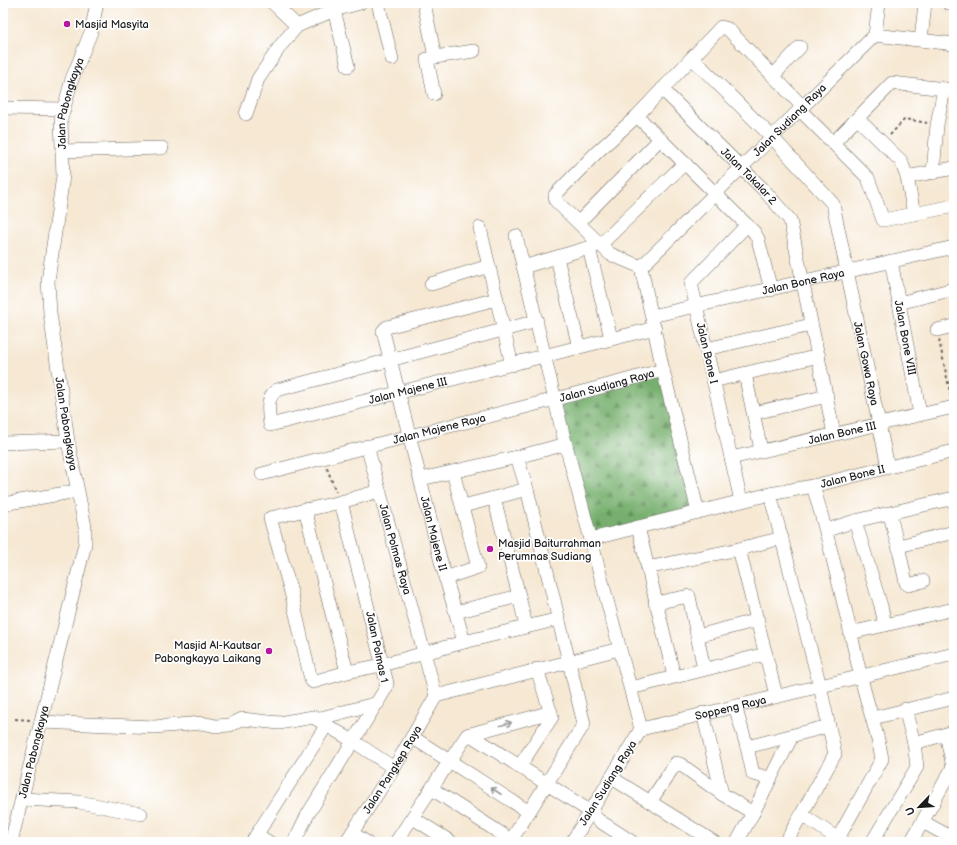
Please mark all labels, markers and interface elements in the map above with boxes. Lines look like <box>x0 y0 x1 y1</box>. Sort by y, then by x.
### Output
place label: Masjid Masyita <box>75 18 149 31</box>
marker: Masjid Masyita <box>62 19 72 29</box>
street label: Jalan Pabongkayya <box>54 55 87 150</box>
street label: Jalan Sudiang Raya <box>750 81 829 159</box>
street label: Jalan Takalar 2 <box>718 145 780 207</box>
street label: Jalan Bone Raya <box>761 266 846 297</box>
street label: Jalan Bone VIII <box>892 299 919 377</box>
street label: Jalan Gowa Raya <box>851 320 881 407</box>
street label: Jalan Bone I <box>694 321 720 385</box>
street label: Jalan Sudiang Raya <box>558 366 656 404</box>
street label: Jalan Majene III <box>367 374 449 406</box>
street label: Jalan Pabongkayya <box>52 376 80 472</box>
street label: Jalan Majene Raya <box>391 411 487 446</box>
street label: Jalan Bone III <box>807 418 878 447</box>
street label: Jalan Bone II <box>819 462 887 490</box>
street label: Jalan Majene II <box>418 495 450 573</box>
street label: Jalan Polmas Raya <box>377 502 414 596</box>
place label: Masjid Baiturrahman Perumnas Sudiang <box>498 537 601 563</box>
marker: Masjid Baiturrahman Perumnas Sudiang <box>485 544 495 554</box>
street label: Jalan Polmas 1 <box>363 610 391 684</box>
place label: Masjid Al-Kautsar Pabongkayya Laikang <box>154 639 262 665</box>
marker: Masjid Al-Kautsar Pabongkayya Laikang <box>264 646 274 656</box>
street label: Soppeng Raya <box>694 693 767 722</box>
street label: Jalan Pabongkayya <box>16 704 51 799</box>
one-way arrow <box>500 719 513 727</box>
street label: Jalan Pangkep Raya <box>360 723 424 816</box>
street label: Jalan Sudiang Raya <box>577 738 639 828</box>
one-way arrow <box>490 787 502 795</box>
north arrow <box>899 787 939 827</box>
text: U <box>903 805 918 817</box>

